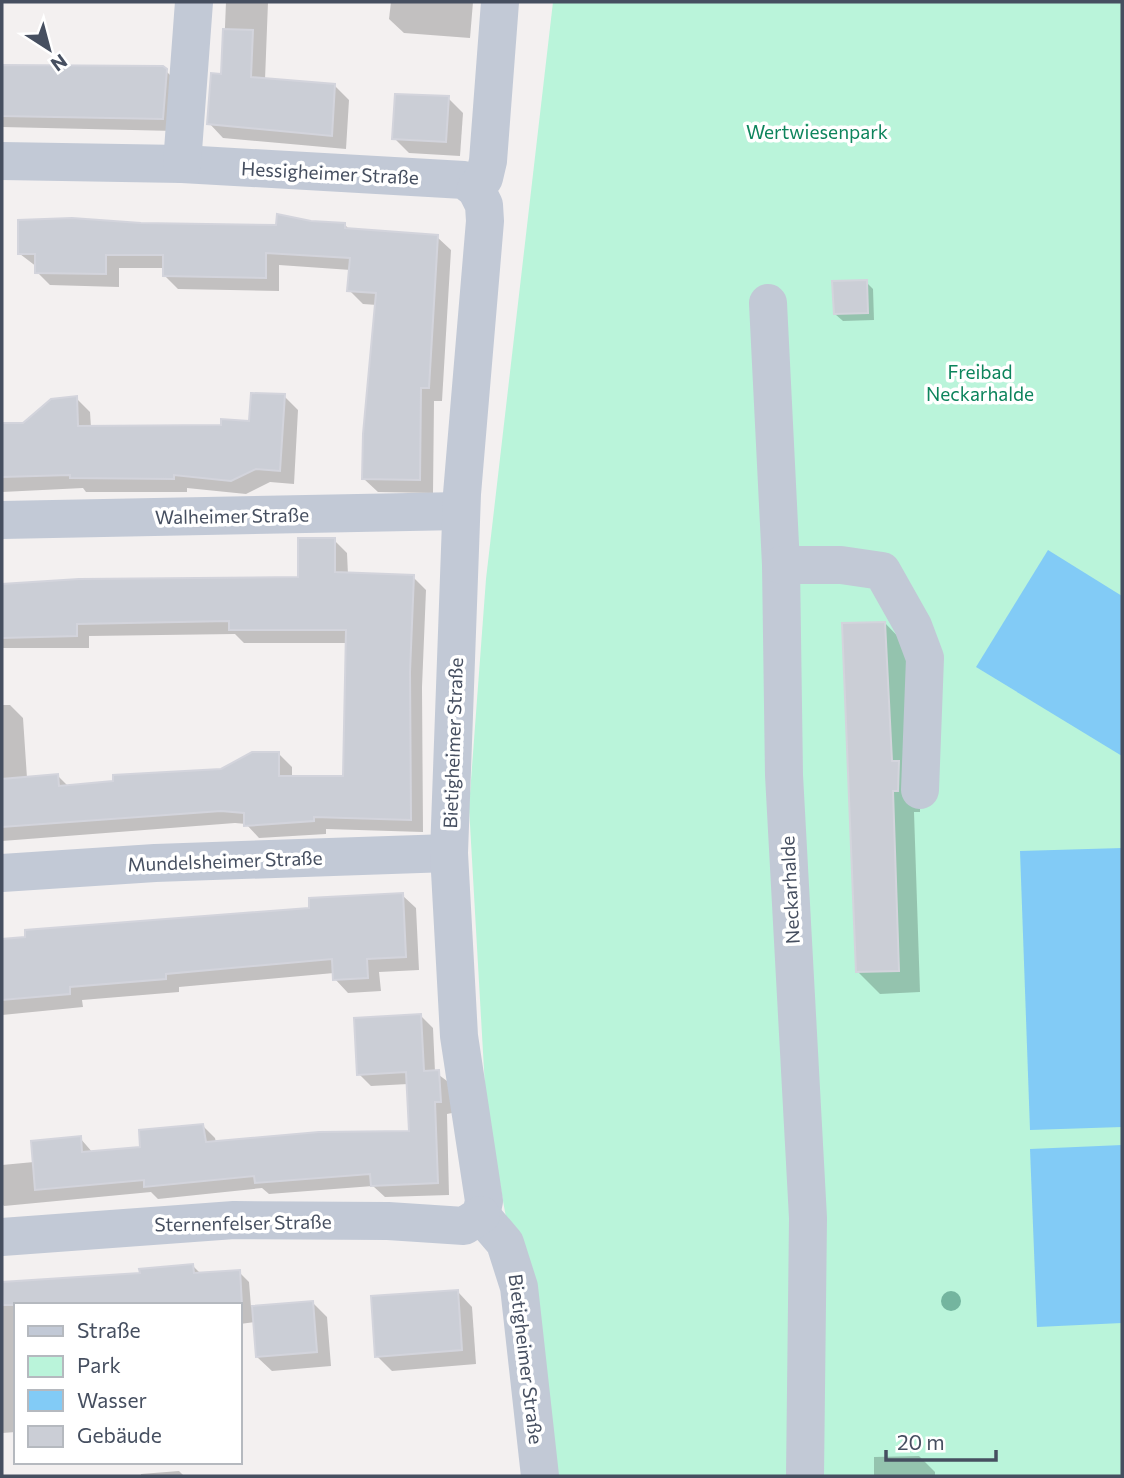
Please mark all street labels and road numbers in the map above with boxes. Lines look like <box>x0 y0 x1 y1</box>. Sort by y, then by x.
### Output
street label: Hessigheimer Straße <box>241 156 419 189</box>
street label: Walheimer Straße <box>155 503 309 528</box>
street label: Bietigheimer Straße <box>438 657 467 829</box>
street label: Neckarhalde <box>775 835 804 945</box>
street label: Mundelsheimer Straße <box>127 846 323 875</box>
street label: Sternenfelser Straße <box>154 1209 332 1236</box>
street label: Bietigheimer Straße <box>505 1273 548 1445</box>

